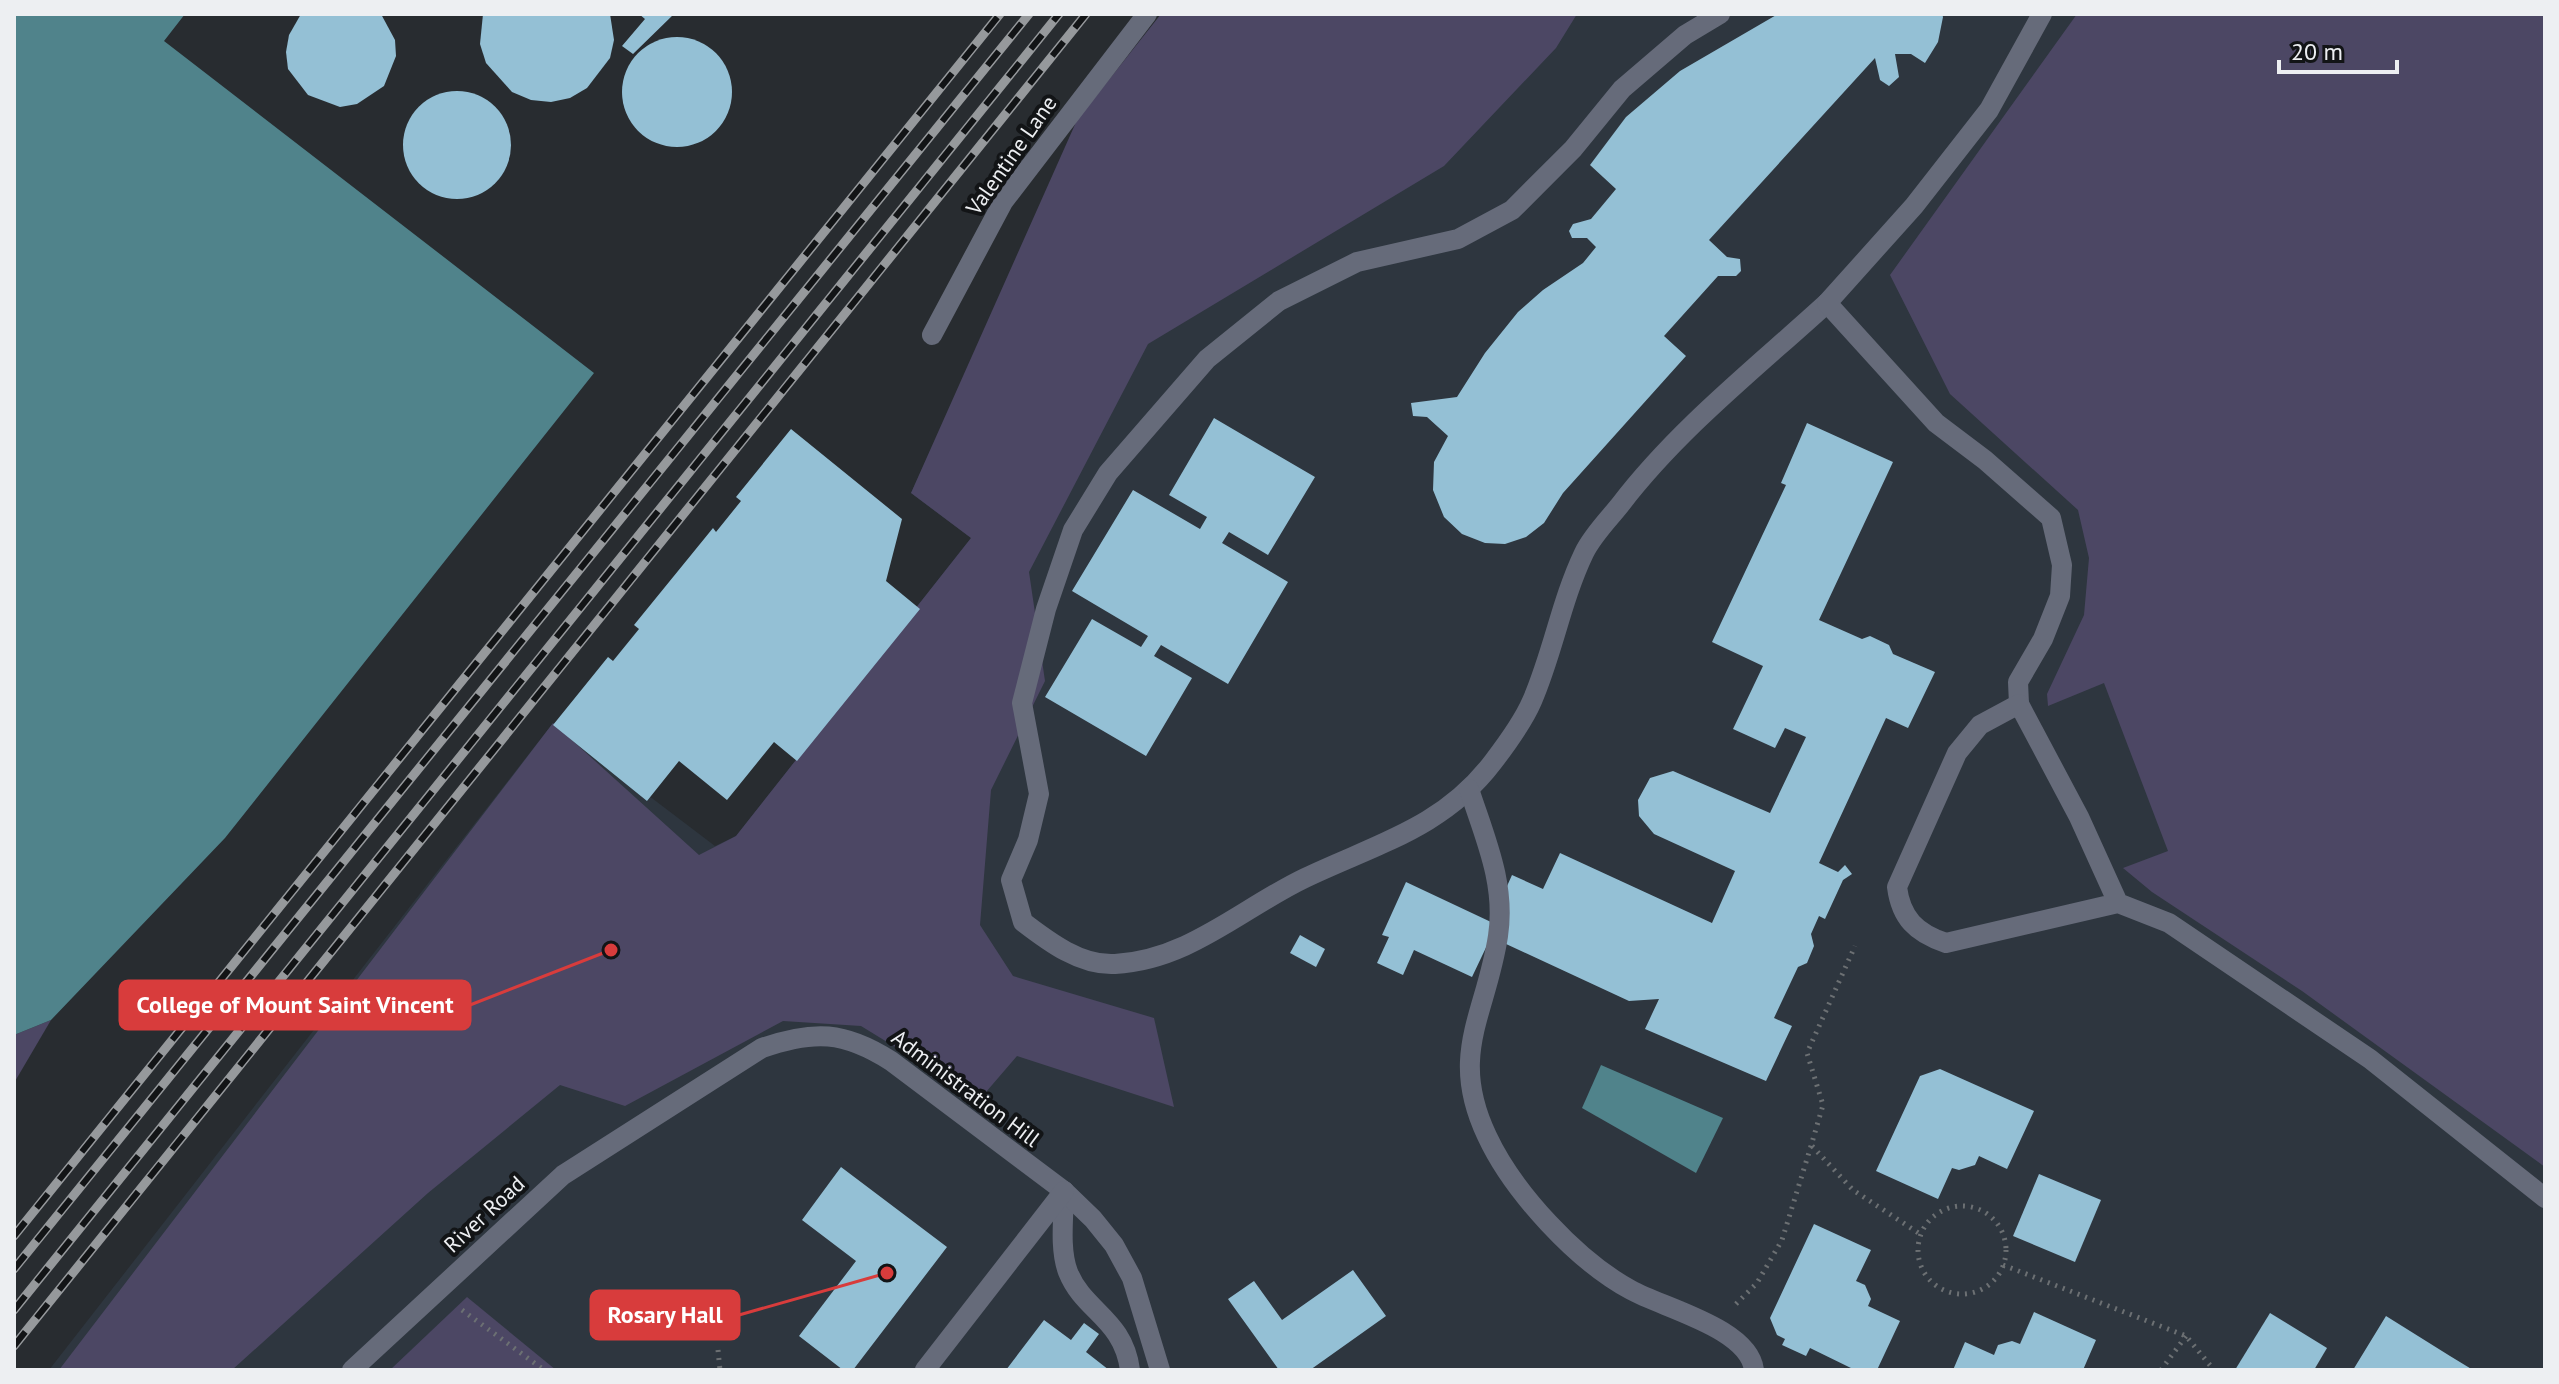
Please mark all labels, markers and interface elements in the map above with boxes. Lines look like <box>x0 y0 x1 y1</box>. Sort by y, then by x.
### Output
scale bar <box>2279 24 2397 74</box>
text: 20 m <box>2291 36 2343 67</box>
street label: Valentine Lane <box>959 90 1062 221</box>
callout: College of Mount Saint Vincent <box>120 981 470 1029</box>
text: College of Mount Saint Vincent <box>136 989 454 1020</box>
street label: Administration Hill <box>886 1023 1046 1153</box>
street label: River Road <box>438 1170 530 1258</box>
callout: Rosary Hall <box>591 1291 739 1339</box>
text: Rosary Hall <box>608 1299 723 1330</box>

